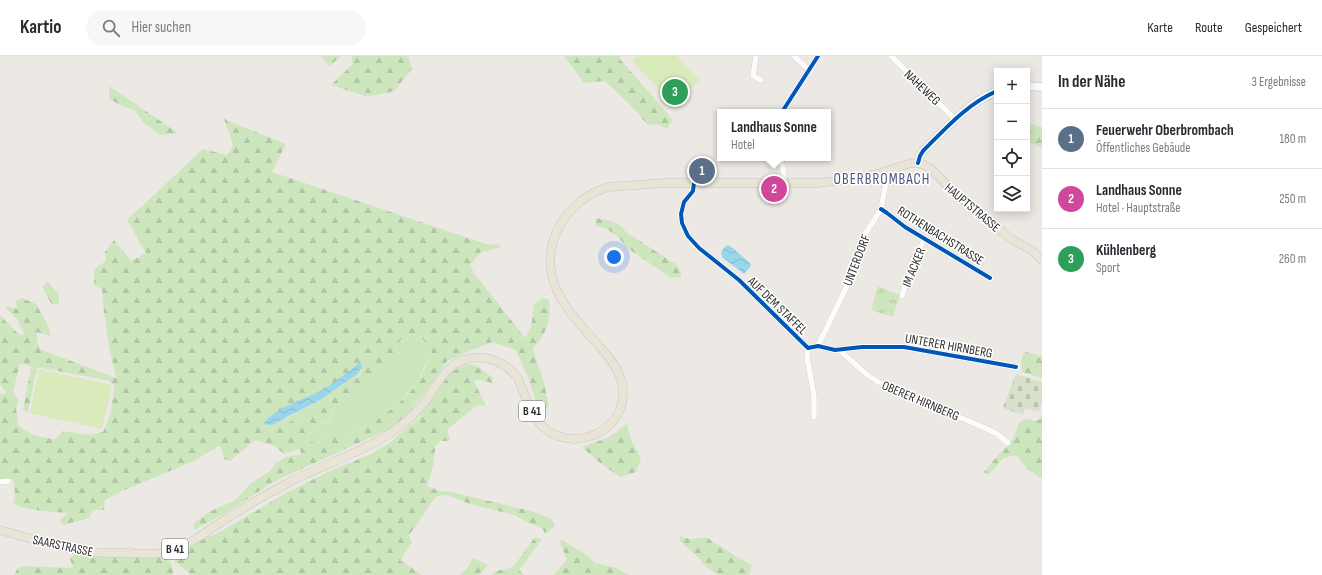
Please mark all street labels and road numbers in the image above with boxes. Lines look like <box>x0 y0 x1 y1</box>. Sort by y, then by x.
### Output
street label: NAHEWEG <box>901 67 944 109</box>
street label: HAUPTSTRASSE <box>941 180 1003 236</box>
street label: ROTHENBACHSTRASSE <box>894 203 987 269</box>
street label: UNTERDORF <box>840 232 874 288</box>
street label: IM ACKER <box>899 245 929 290</box>
street label: AUF DEM STAFFEL <box>743 273 811 338</box>
street label: UNTERER HIRNBERG <box>904 330 994 362</box>
street label: OBERER HIRNBERG <box>880 377 962 424</box>
road number: B 41 <box>519 401 545 421</box>
street label: SAARSTRASSE <box>31 532 94 560</box>
road number: B 41 <box>162 539 188 559</box>

